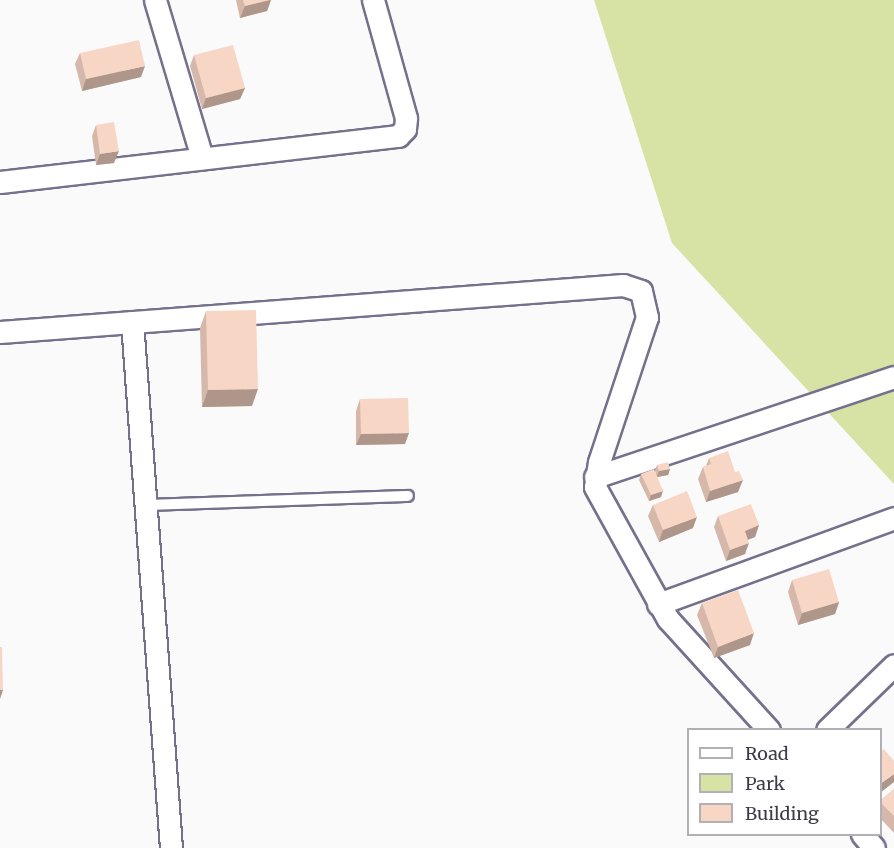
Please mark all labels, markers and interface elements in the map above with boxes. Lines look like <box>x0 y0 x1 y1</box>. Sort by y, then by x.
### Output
legend <box>687 728 882 836</box>
text: Road <box>745 742 789 765</box>
text: Park <box>745 772 785 795</box>
text: Building <box>745 802 819 825</box>

